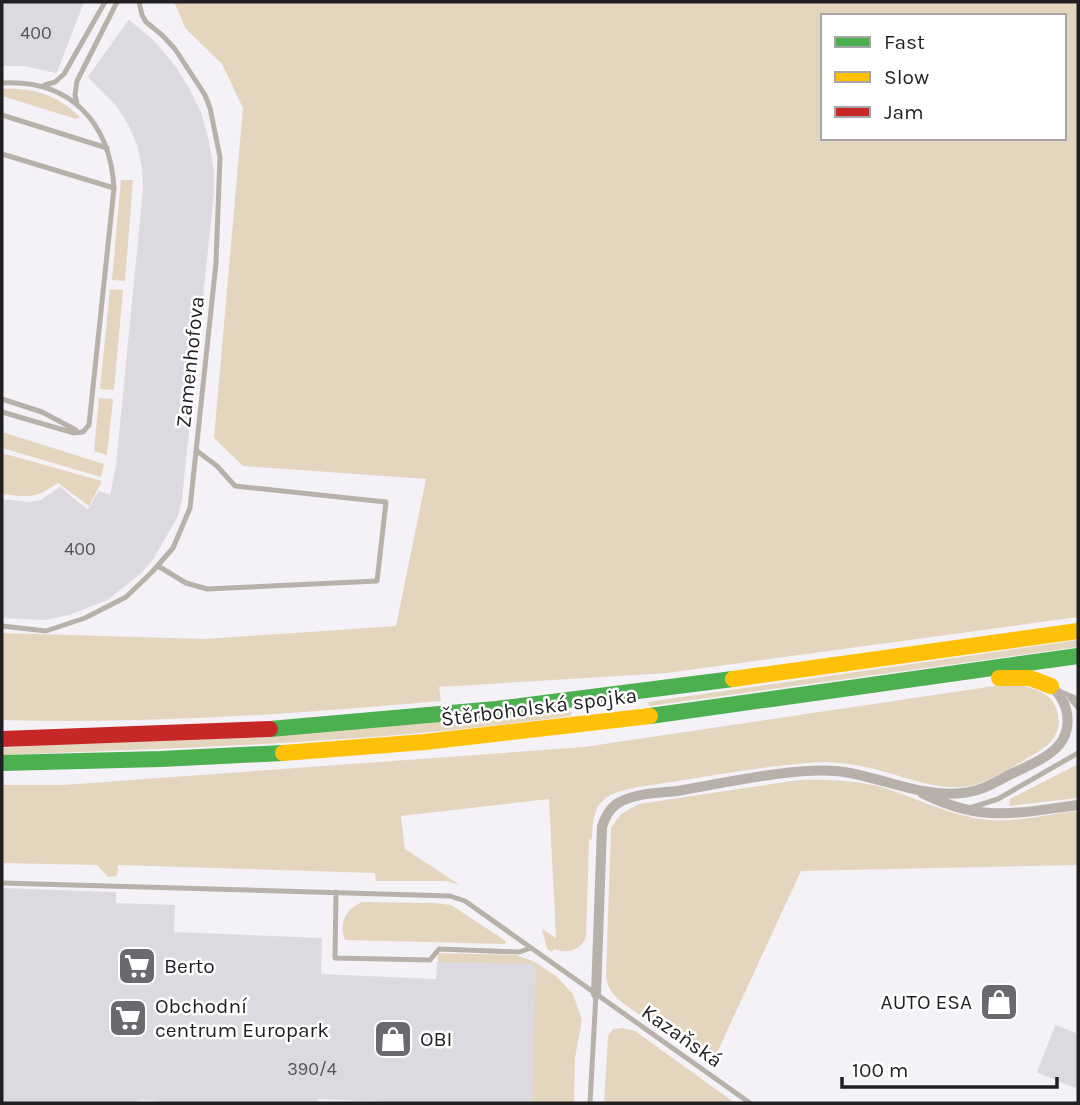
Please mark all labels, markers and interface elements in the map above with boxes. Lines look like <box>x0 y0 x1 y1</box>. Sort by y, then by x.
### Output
legend <box>821 14 1066 140</box>
house number: 400 <box>20 22 52 44</box>
text: Fast <box>884 30 925 54</box>
text: Slow <box>884 65 929 89</box>
text: Jam <box>884 100 924 124</box>
street label: Zamenhofova <box>171 295 209 429</box>
house number: 400 <box>64 538 96 560</box>
street label: Štěrboholská spojka <box>440 683 638 731</box>
supermarket icon: Berto <box>116 945 158 987</box>
place label: Berto <box>164 954 215 978</box>
shop icon: AUTO ESA <box>978 981 1020 1023</box>
place label: AUTO ESA <box>881 990 972 1014</box>
place label: Obchodní centrum Europark <box>155 994 329 1042</box>
supermarket icon: Obchodní centrum Europark <box>107 997 149 1039</box>
street label: Kazaňská <box>637 1000 727 1072</box>
shop icon: OBI <box>372 1018 414 1060</box>
place label: OBI <box>420 1027 453 1051</box>
scale bar <box>842 1046 1057 1090</box>
house number: 390/4 <box>287 1058 337 1080</box>
text: 100 m <box>852 1058 909 1082</box>

